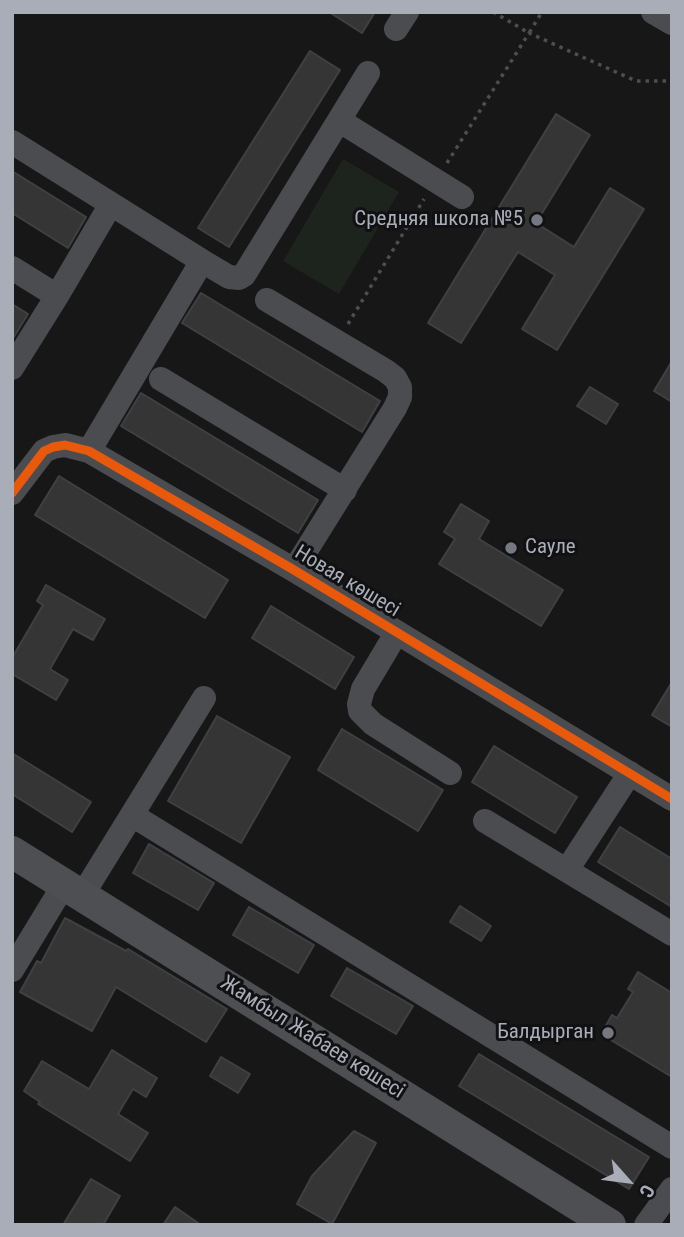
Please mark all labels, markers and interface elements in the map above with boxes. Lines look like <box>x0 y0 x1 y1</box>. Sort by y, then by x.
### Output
place label: Средняя школа №5 <box>354 207 523 233</box>
marker: Средняя школа №5 <box>529 212 545 228</box>
place label: Сауле <box>525 535 576 561</box>
marker: Сауле <box>503 540 519 556</box>
street label: Новая көшесі <box>290 541 404 623</box>
street label: Жамбыл Жабаев көшесі <box>215 971 409 1105</box>
place label: Балдырган <box>497 1020 594 1046</box>
marker: Балдырган <box>600 1025 616 1041</box>
north arrow <box>593 1146 663 1216</box>
text: С <box>634 1181 660 1201</box>

